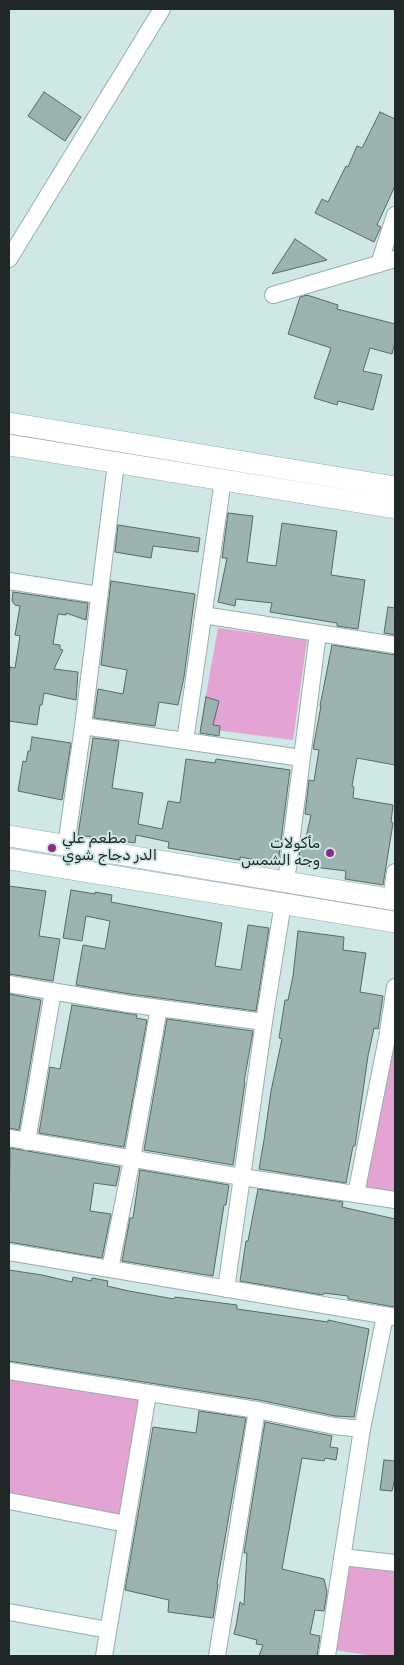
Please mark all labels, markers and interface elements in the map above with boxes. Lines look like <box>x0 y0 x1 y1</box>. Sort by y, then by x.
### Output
place label: مطعم علي الدر دجاج شوي <box>62 830 157 865</box>
place label: مأكولات وجه الشمس <box>241 835 320 870</box>
marker: مطعم علي الدر دجاج شوي <box>46 842 58 854</box>
marker: مأكولات وجه الشمس <box>324 847 336 859</box>

